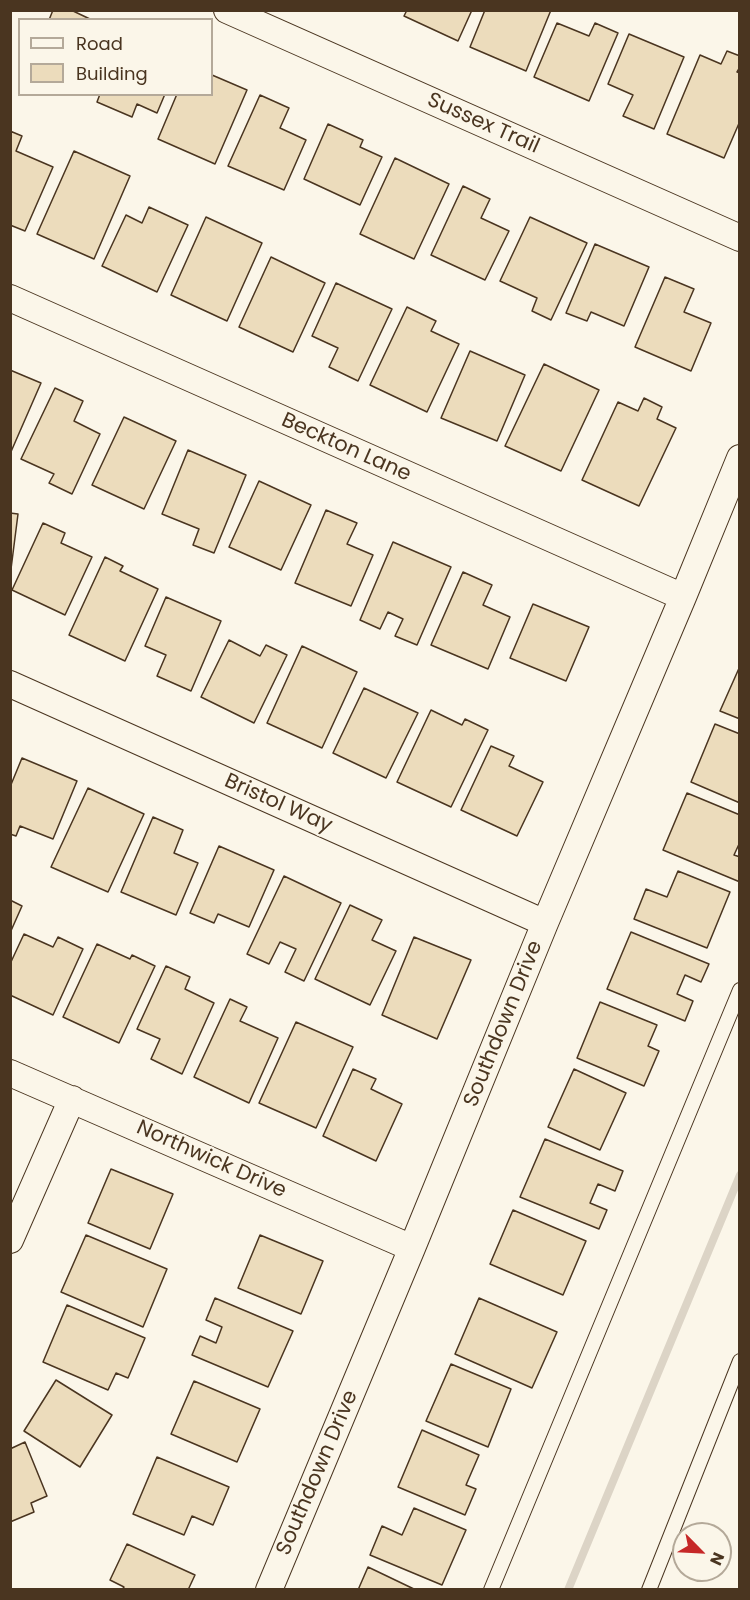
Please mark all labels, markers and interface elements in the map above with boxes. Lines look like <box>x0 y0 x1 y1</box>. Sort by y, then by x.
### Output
legend <box>18 18 213 96</box>
text: Road <box>76 31 123 56</box>
text: Building <box>76 61 148 86</box>
street label: Sussex Trail <box>423 88 543 160</box>
street label: Beckton Lane <box>277 408 415 488</box>
street label: Bristol Way <box>220 769 336 839</box>
street label: Southdown Drive <box>459 937 549 1111</box>
street label: Northwick Drive <box>132 1116 290 1204</box>
street label: Southdown Drive <box>272 1387 364 1559</box>
north arrow <box>672 1522 732 1582</box>
text: N <box>704 1549 730 1569</box>

